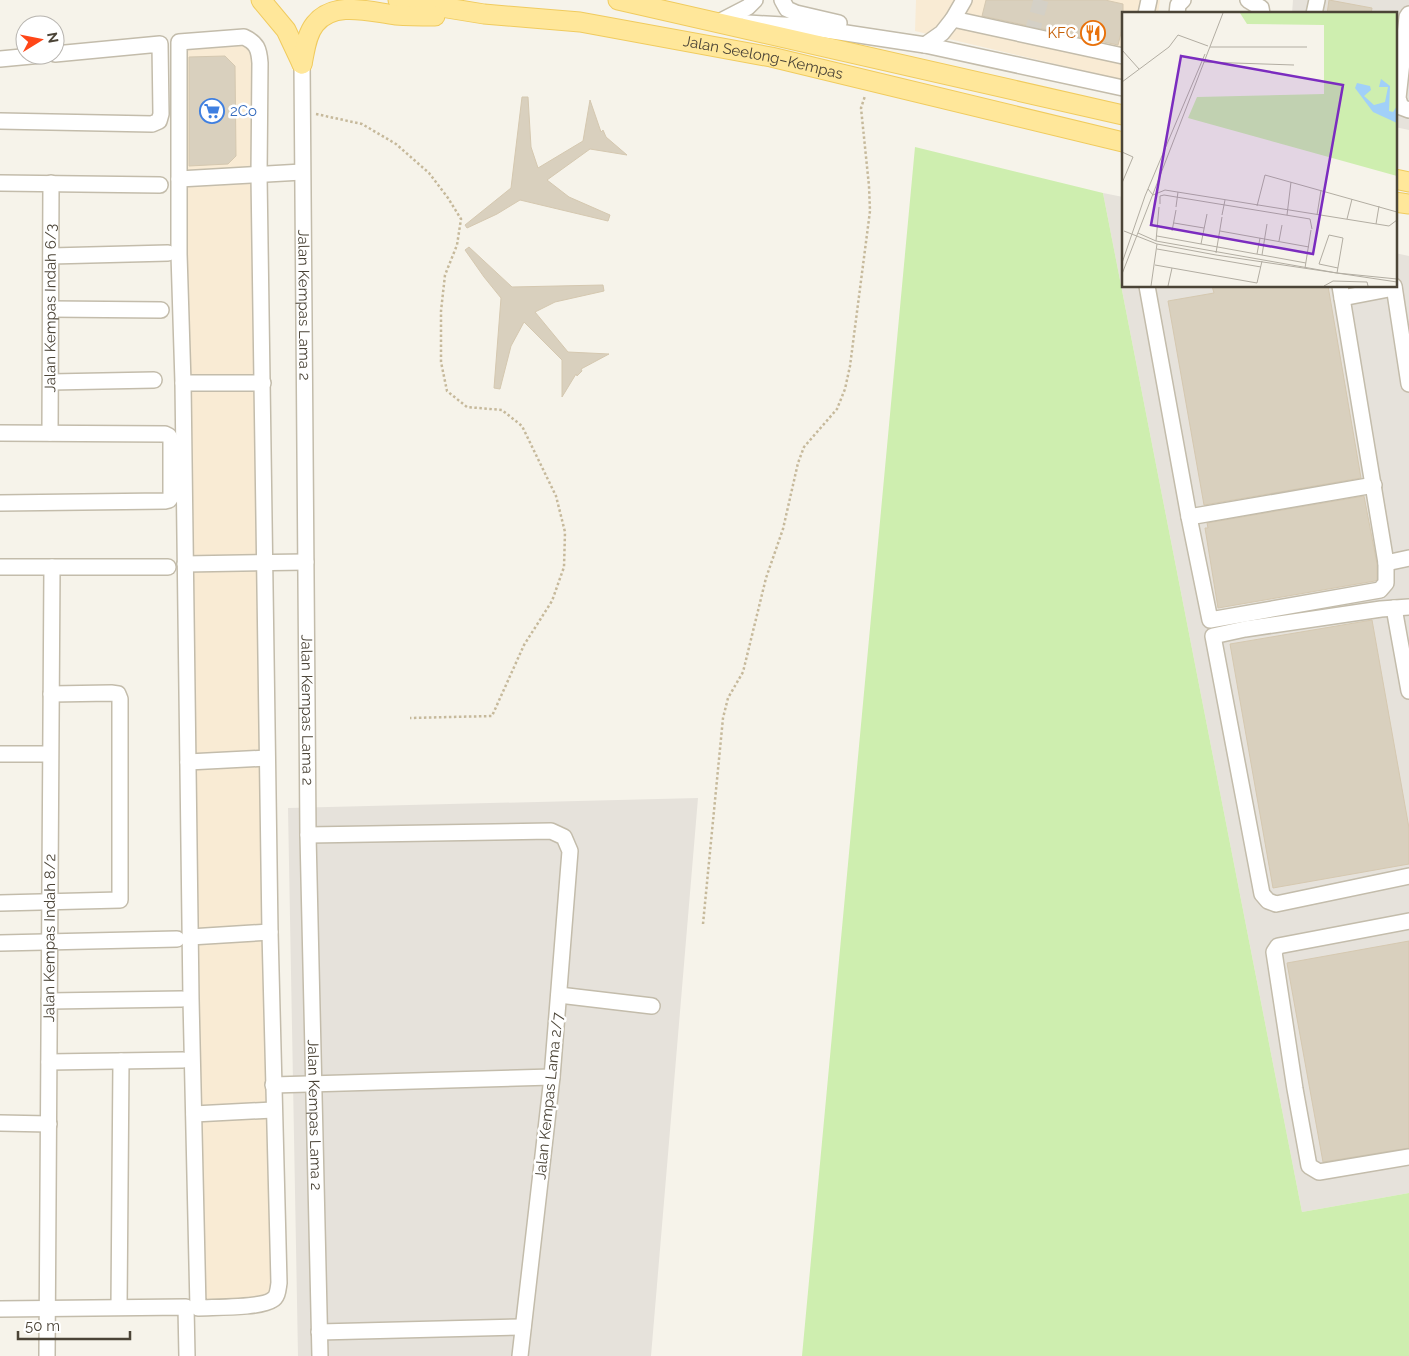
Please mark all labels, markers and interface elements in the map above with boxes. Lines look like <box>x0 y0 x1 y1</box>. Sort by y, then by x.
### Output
inset map <box>1122 12 1396 288</box>
north arrow <box>15 15 65 65</box>
restaurant icon: KFC <box>1080 20 1106 46</box>
place label: KFC <box>1047 24 1076 42</box>
text: N <box>44 31 62 44</box>
street label: Jalan Seelong–Kempas <box>682 32 845 83</box>
supermarket icon: 2Co <box>199 98 225 124</box>
place label: 2Co <box>230 102 257 120</box>
street label: Jalan Kempas Indah 6/3 <box>41 224 60 392</box>
street label: Jalan Kempas Lama 2 <box>294 229 313 381</box>
street label: Jalan Kempas Lama 2 <box>297 634 317 786</box>
street label: Jalan Kempas Indah 8/2 <box>40 854 59 1022</box>
street label: Jalan Kempas Lama 2/7 <box>531 1012 567 1180</box>
street label: Jalan Kempas Lama 2 <box>304 1039 325 1191</box>
scale bar <box>18 1308 130 1340</box>
text: 50 m <box>25 1317 60 1335</box>

